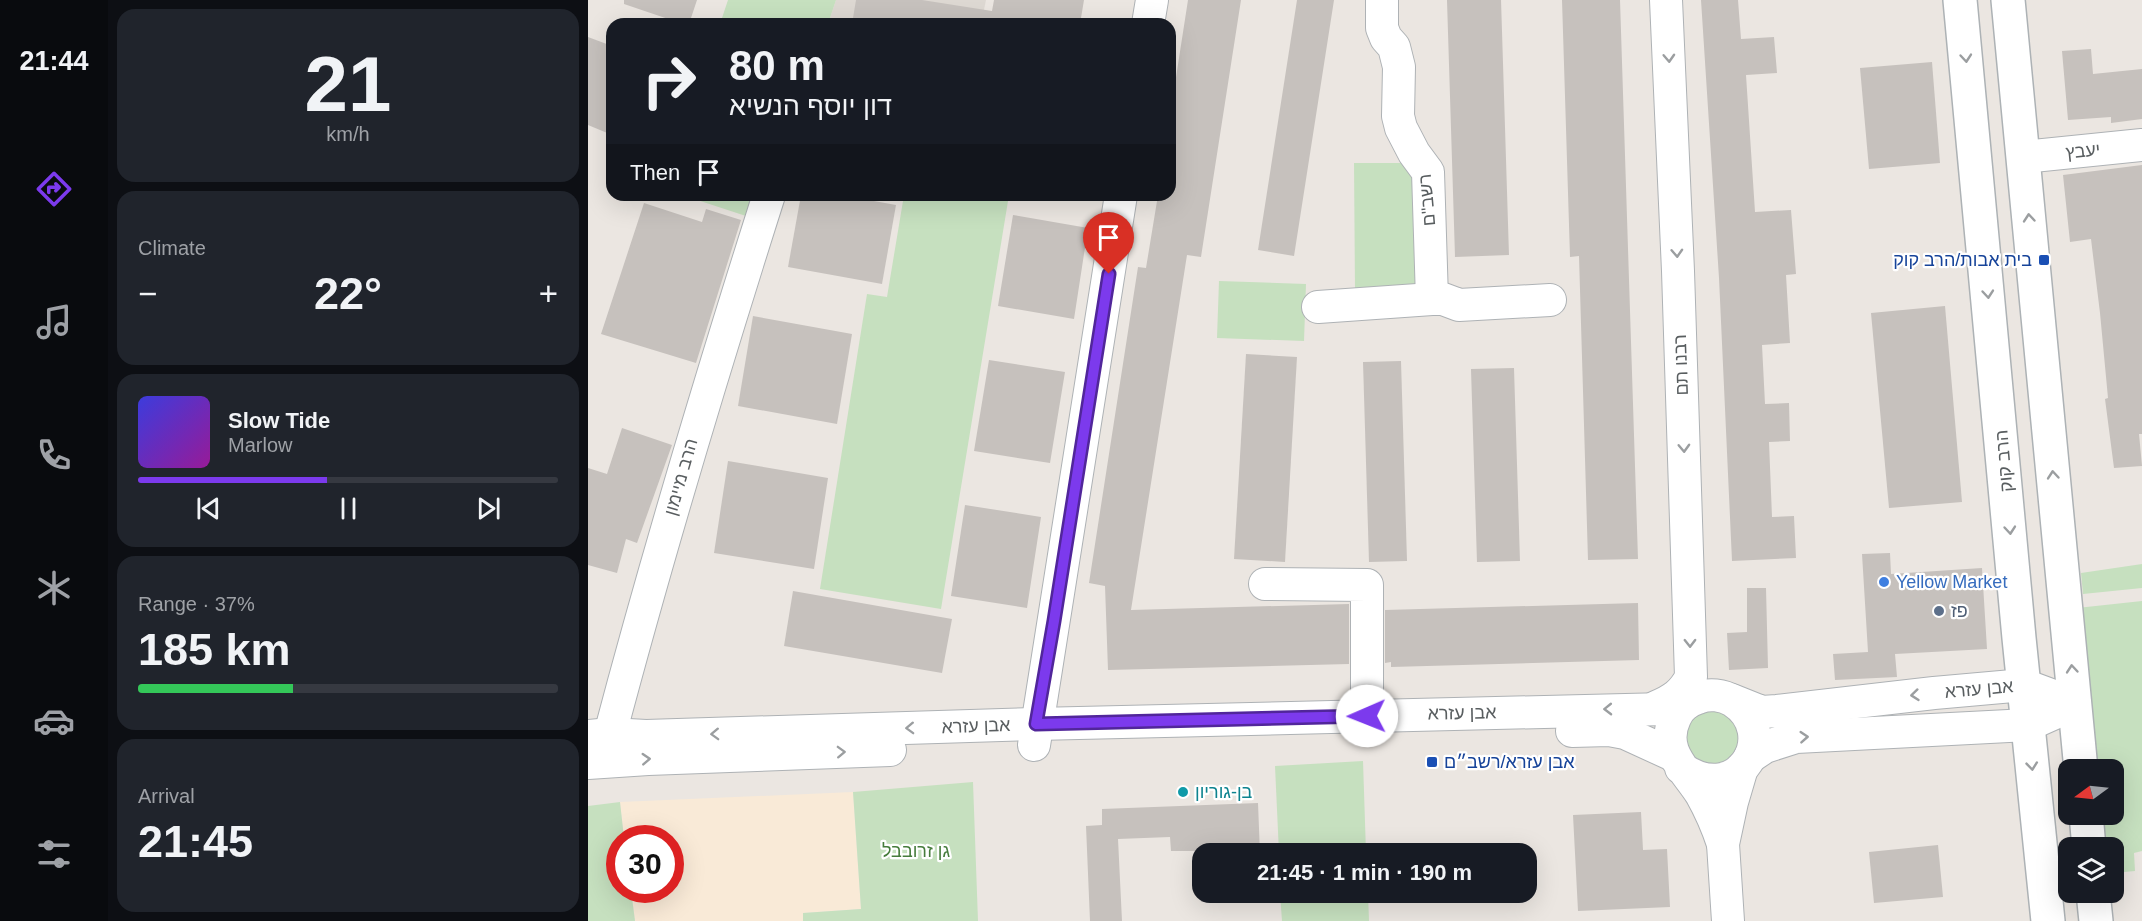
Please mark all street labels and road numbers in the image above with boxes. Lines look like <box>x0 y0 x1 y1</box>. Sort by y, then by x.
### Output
street label: יעבץ <box>2065 139 2101 163</box>
street label: רשב"ם <box>1415 173 1439 227</box>
street label: רבנו תם <box>1670 334 1692 396</box>
street label: הרב קוק <box>1991 429 2017 493</box>
street label: הרב מיימון <box>660 436 702 518</box>
street label: אבן עזרא <box>1944 676 2015 702</box>
street label: אבן עזרא <box>1427 702 1497 724</box>
street label: אבן עזרא <box>941 715 1011 737</box>

